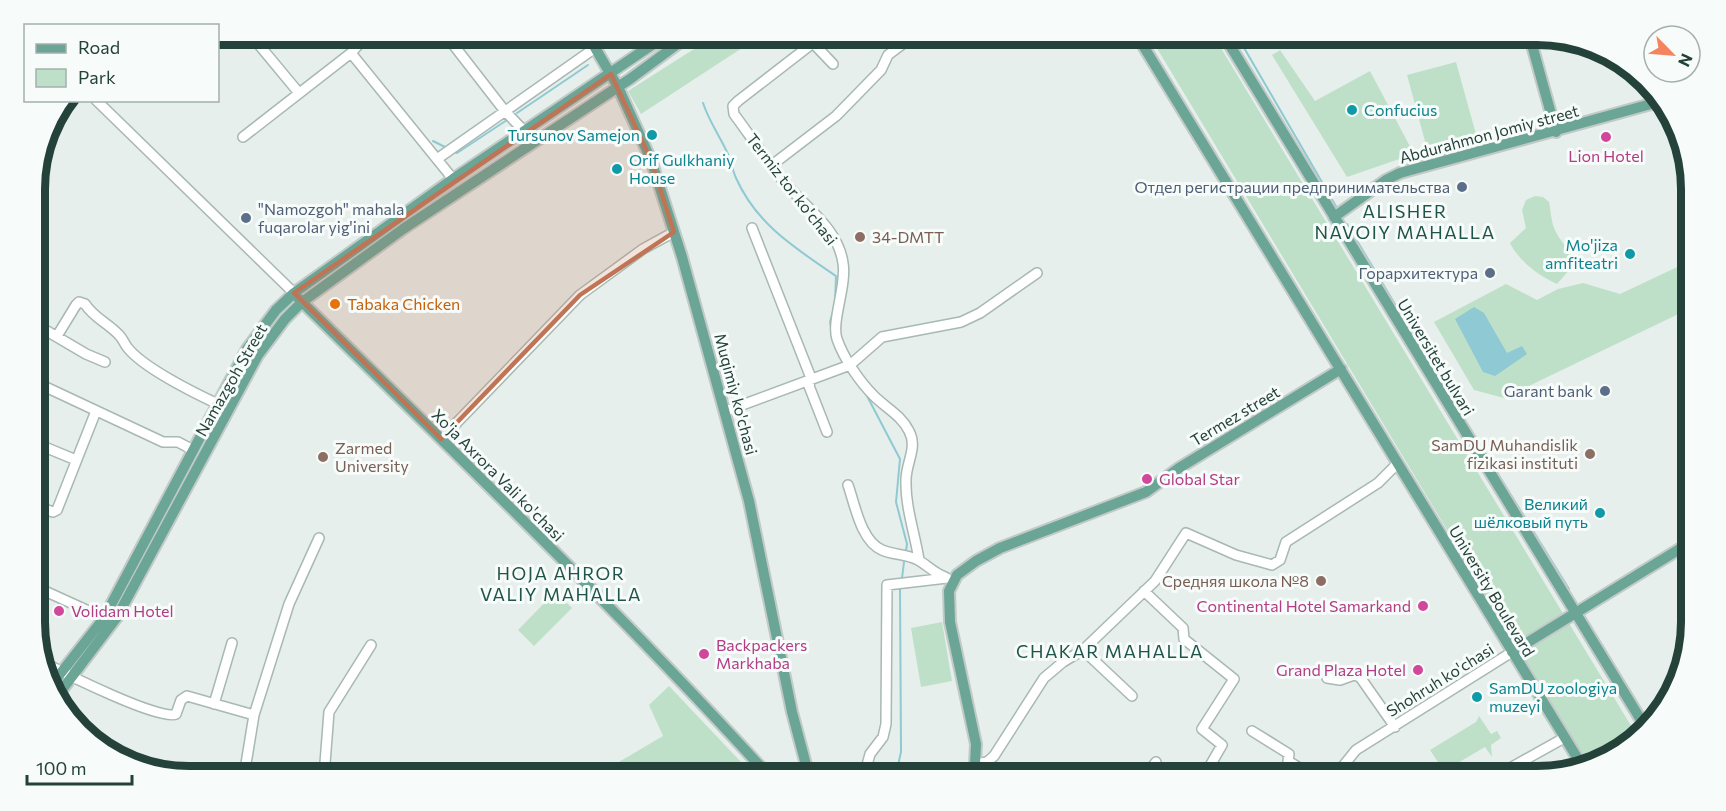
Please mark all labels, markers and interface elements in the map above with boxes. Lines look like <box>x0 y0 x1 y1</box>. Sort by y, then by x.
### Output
legend <box>24 24 219 102</box>
north arrow <box>1642 24 1702 84</box>
text: Road <box>78 36 120 58</box>
text: N <box>1675 51 1697 70</box>
text: Park <box>78 66 116 88</box>
place label: Confucius <box>1364 100 1437 119</box>
street label: Abdurahmon Jomiy street <box>1397 100 1581 167</box>
marker: Confucius <box>1345 103 1359 117</box>
place label: Tursunov Samejon <box>507 125 640 144</box>
marker: Tursunov Samejon <box>645 128 659 142</box>
street label: Termiz tor ko'chasi <box>743 129 842 248</box>
marker: Lion Hotel <box>1599 130 1613 144</box>
place label: Lion Hotel <box>1568 146 1644 165</box>
place label: Orif Gulkhaniy House <box>629 150 734 187</box>
marker: Orif Gulkhaniy House <box>610 162 624 176</box>
place label: Отдел регистрации предпринимательства <box>1134 177 1450 196</box>
marker: Отдел регистрации предпринимательства <box>1455 180 1469 194</box>
place label: "Namozgoh" mahala fuqarolar yig'ini <box>258 199 404 236</box>
district label: ALISHER NAVOIY MAHALLA <box>1314 200 1496 243</box>
marker: "Namozgoh" mahala fuqarolar yig'ini <box>239 211 253 225</box>
place label: 34-DMTT <box>872 227 944 246</box>
marker: 34-DMTT <box>853 230 867 244</box>
place label: Mo'jiza amfiteatri <box>1545 235 1618 272</box>
marker: Mo'jiza amfiteatri <box>1623 247 1637 261</box>
place label: Горархитектура <box>1358 263 1478 282</box>
marker: Горархитектура <box>1483 266 1497 280</box>
place label: Tabaka Chicken <box>347 294 460 313</box>
street label: Universitet bulvari <box>1394 295 1479 418</box>
marker: Tabaka Chicken <box>328 297 342 311</box>
street label: Namazgoh Street <box>191 320 271 439</box>
street label: Muqimiy ko'chasi <box>711 331 762 457</box>
street label: Termez street <box>1187 381 1283 450</box>
place label: Garant bank <box>1504 381 1593 400</box>
marker: Garant bank <box>1598 384 1612 398</box>
street label: Xo'ja Axrora Vali ko'chasi <box>428 405 568 545</box>
place label: SamDU Muhandislik fizikasi instituti <box>1431 435 1578 472</box>
place label: Zarmed University <box>335 438 409 475</box>
marker: SamDU Muhandislik fizikasi instituti <box>1583 447 1597 461</box>
marker: Zarmed University <box>316 450 330 464</box>
place label: Global Star <box>1159 469 1240 488</box>
marker: Global Star <box>1140 472 1154 486</box>
place label: Великий шёлковый путь <box>1474 494 1588 531</box>
marker: Великий шёлковый путь <box>1593 506 1607 520</box>
street label: University Boulevard <box>1446 522 1539 660</box>
district label: HOJA AHROR VALIY MAHALLA <box>480 562 642 605</box>
place label: Средняя школа №8 <box>1162 571 1309 590</box>
marker: Средняя школа №8 <box>1314 574 1328 588</box>
place label: Continental Hotel Samarkand <box>1196 596 1411 615</box>
marker: Continental Hotel Samarkand <box>1416 599 1430 613</box>
place label: Volidam Hotel <box>71 601 174 620</box>
marker: Volidam Hotel <box>52 604 66 618</box>
place label: Backpackers Markhaba <box>716 635 807 672</box>
street label: Shohruh ko'chasi <box>1383 639 1497 720</box>
district label: CHAKAR MAHALLA <box>1016 640 1204 662</box>
marker: Backpackers Markhaba <box>697 647 711 661</box>
place label: Grand Plaza Hotel <box>1276 660 1406 679</box>
marker: Grand Plaza Hotel <box>1411 663 1425 677</box>
place label: SamDU zoologiya muzeyi <box>1489 678 1617 715</box>
marker: SamDU zoologiya muzeyi <box>1470 690 1484 704</box>
scale bar <box>27 748 132 786</box>
text: 100 m <box>36 757 86 779</box>

